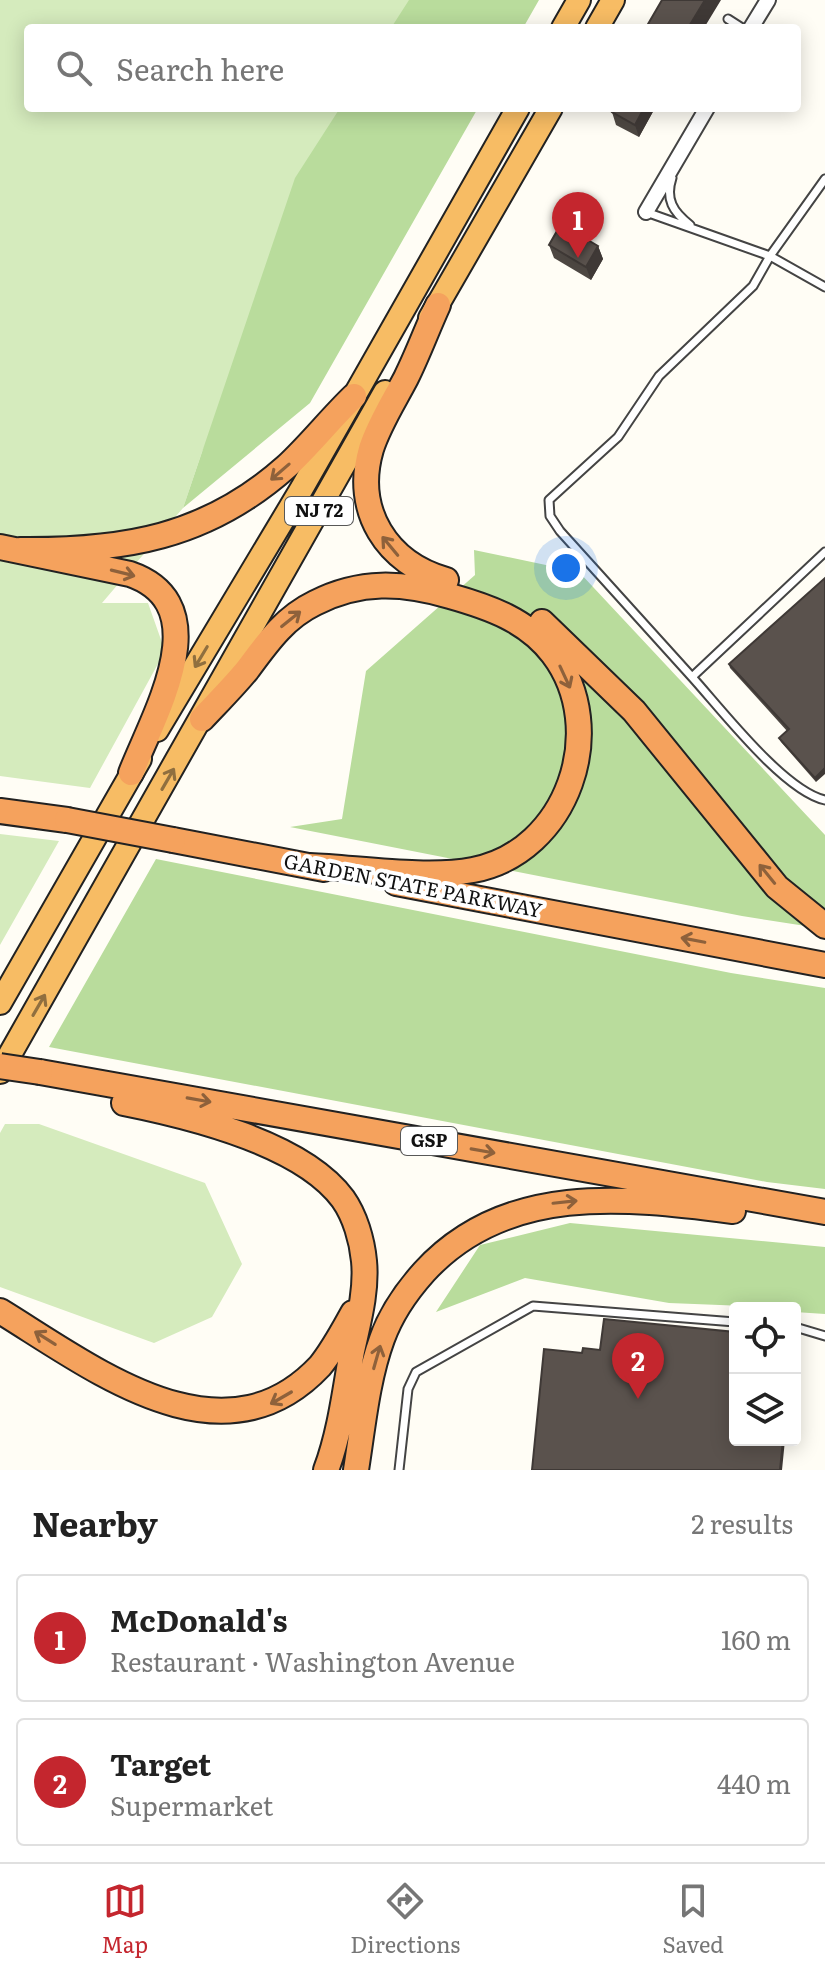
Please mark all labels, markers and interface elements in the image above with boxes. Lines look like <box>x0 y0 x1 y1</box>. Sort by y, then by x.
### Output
search box <box>24 24 801 112</box>
icon: search <box>52 46 96 90</box>
text: Search here <box>116 46 284 90</box>
pin: 1 <box>552 192 604 258</box>
one-way arrow <box>270 463 290 481</box>
road number: NJ 72 <box>285 497 353 525</box>
one-way arrow <box>381 536 399 557</box>
your location <box>546 548 586 588</box>
one-way arrow <box>110 566 135 581</box>
one-way arrow <box>280 610 300 628</box>
one-way arrow <box>193 645 209 668</box>
one-way arrow <box>559 665 574 689</box>
one-way arrow <box>160 768 176 791</box>
street label: GARDEN STATE PARKWAY <box>281 844 545 924</box>
one-way arrow <box>758 865 776 885</box>
one-way arrow <box>681 932 707 947</box>
one-way arrow <box>32 993 47 1017</box>
one-way arrow <box>186 1094 211 1109</box>
road number: GSP <box>401 1127 457 1155</box>
one-way arrow <box>470 1144 495 1159</box>
one-way arrow <box>552 1194 578 1209</box>
map controls <box>729 1302 801 1446</box>
button: locate <box>729 1302 801 1374</box>
one-way arrow <box>34 1330 57 1346</box>
pin: 2 <box>612 1333 664 1399</box>
one-way arrow <box>370 1345 385 1371</box>
button: layers <box>729 1374 801 1446</box>
one-way arrow <box>270 1390 293 1406</box>
text: Nearby <box>32 1497 158 1547</box>
text: 2 results <box>691 1503 793 1542</box>
text: McDonald's <box>110 1597 287 1641</box>
text: 1 <box>55 1619 65 1658</box>
text: 160 m <box>721 1619 791 1658</box>
text: Restaurant · Washington Avenue <box>110 1641 515 1680</box>
text: Target <box>110 1741 211 1785</box>
text: 2 <box>53 1763 67 1802</box>
text: 440 m <box>717 1763 791 1802</box>
text: Supermarket <box>110 1785 273 1824</box>
tab: Map <box>101 1879 148 1960</box>
tab: Directions <box>350 1879 460 1960</box>
tab: Saved <box>663 1879 724 1960</box>

